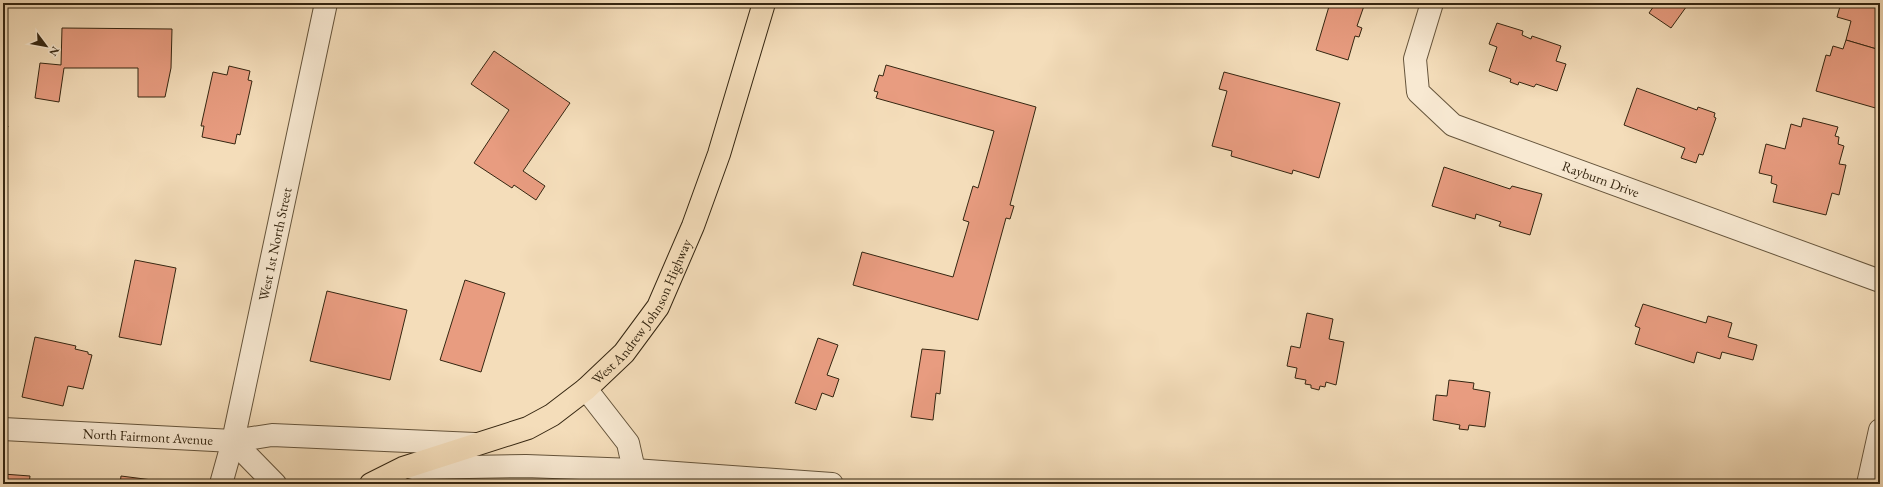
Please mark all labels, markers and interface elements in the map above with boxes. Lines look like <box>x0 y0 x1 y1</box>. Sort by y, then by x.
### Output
north arrow <box>26 26 66 66</box>
text: N <box>46 44 63 59</box>
street label: Rayburn Drive <box>1560 157 1642 201</box>
street label: West 1st North Street <box>254 185 296 302</box>
street label: West Andrew Johnson Highway <box>588 235 696 388</box>
street label: North Fairmont Avenue <box>82 424 214 449</box>

